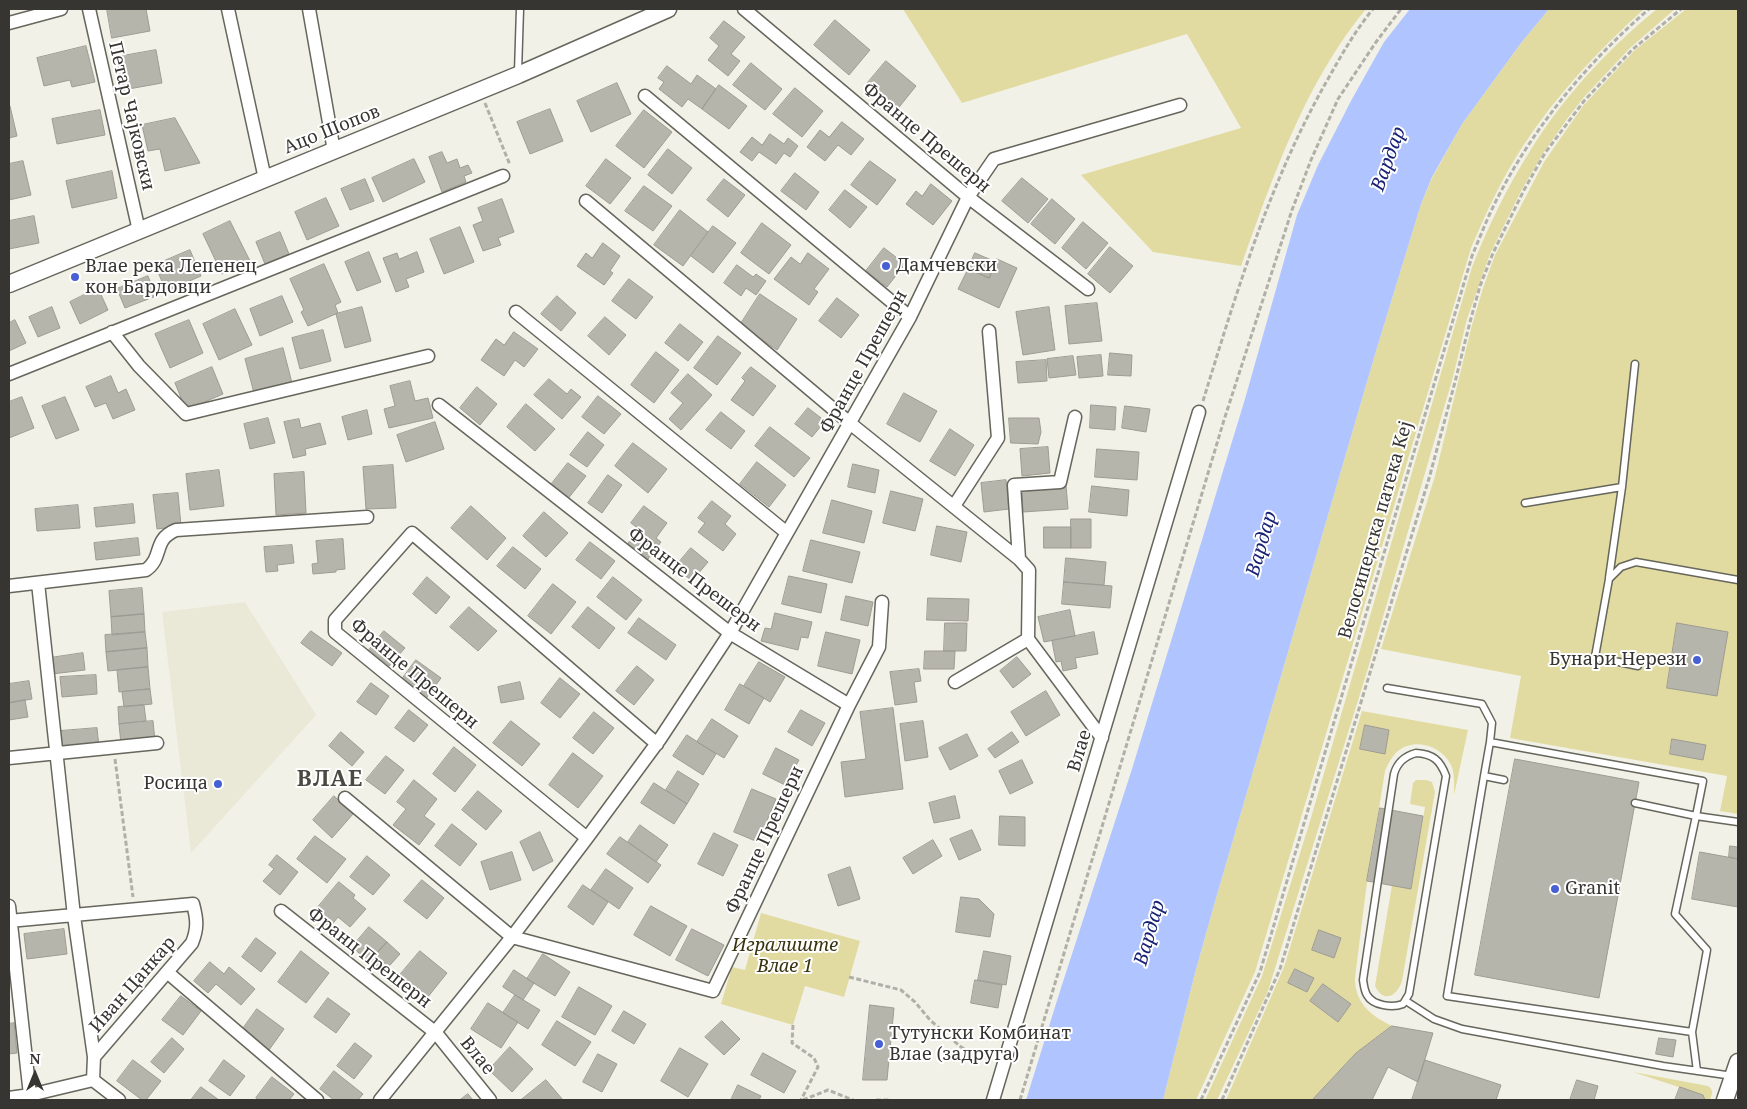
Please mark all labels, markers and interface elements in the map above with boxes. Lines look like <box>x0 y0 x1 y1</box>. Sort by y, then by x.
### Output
street label: Петар Чајковски <box>103 39 159 193</box>
street label: Франце Прешерн <box>857 78 995 198</box>
street label: Ацо Шопов <box>281 101 383 159</box>
water label: Вардар <box>1367 124 1411 194</box>
place label: Дамчевски <box>896 255 997 277</box>
place label: Влае река Лепенец кон Бардовци <box>85 256 257 298</box>
marker: Дамчевски <box>880 260 892 272</box>
marker: Влае река Лепенец кон Бардовци <box>69 271 81 283</box>
street label: Францe Прешерн <box>816 286 912 438</box>
street label: Велосипедска патека Кеј <box>1334 418 1418 642</box>
water label: Вардар <box>1242 509 1282 579</box>
street label: Франце Прешерн <box>623 523 765 637</box>
street label: Францe Прешерн <box>345 614 483 734</box>
place label: Бунари Нерези <box>1549 649 1687 671</box>
marker: Бунари Нерези <box>1691 654 1703 666</box>
street label: Влае <box>1063 727 1097 775</box>
street label: Францe Прешерн <box>721 763 809 917</box>
district label: ВЛАЕ <box>296 767 364 793</box>
place label: Росица <box>143 773 208 795</box>
marker: Росица <box>212 778 224 790</box>
place label: Granit <box>1565 878 1620 900</box>
marker: Granit <box>1549 883 1561 895</box>
water label: Вардар <box>1130 898 1170 968</box>
street label: Франц Прешерн <box>303 903 435 1013</box>
street label: Иван Цанкар <box>85 933 181 1037</box>
park label: Игралиште Влае 1 <box>732 935 838 978</box>
place label: Тутунски Комбинат Влае (задруга) <box>889 1023 1071 1066</box>
street label: Влае <box>455 1033 499 1079</box>
marker: Тутунски Комбинат Влае (задруга) <box>873 1038 885 1050</box>
north arrow <box>10 1049 60 1099</box>
text: N <box>29 1049 41 1068</box>

